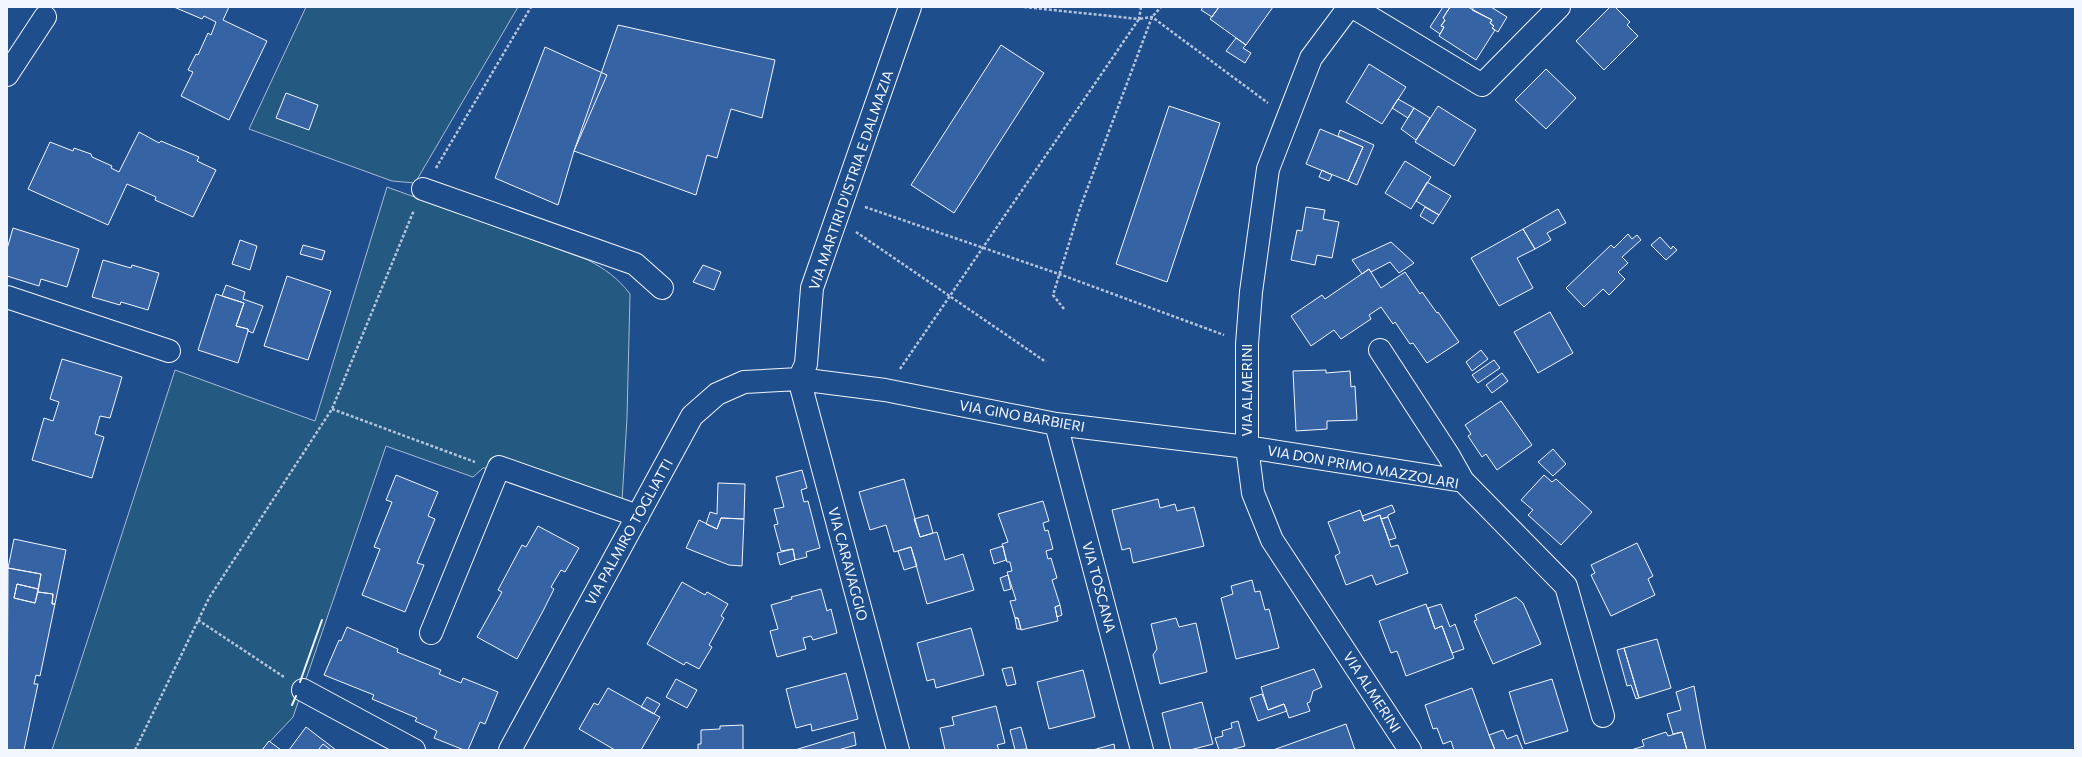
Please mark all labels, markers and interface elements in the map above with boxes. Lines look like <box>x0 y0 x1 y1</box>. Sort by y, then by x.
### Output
street label: VIA MARTIRI D'ISTRIA E DALMAZIA <box>805 67 896 292</box>
street label: VIA ALMERINI <box>1238 343 1255 437</box>
street label: VIA GINO BARBIERI <box>958 396 1086 435</box>
street label: VIA DON PRIMO MAZZOLARI <box>1266 441 1460 492</box>
street label: VIA PALMIRO TOGLIATTI <box>581 456 676 608</box>
street label: VIA CARAVAGGIO <box>825 505 872 623</box>
street label: VIA TOSCANA <box>1079 540 1120 635</box>
street label: VIA ALMERINI <box>1340 648 1405 735</box>

